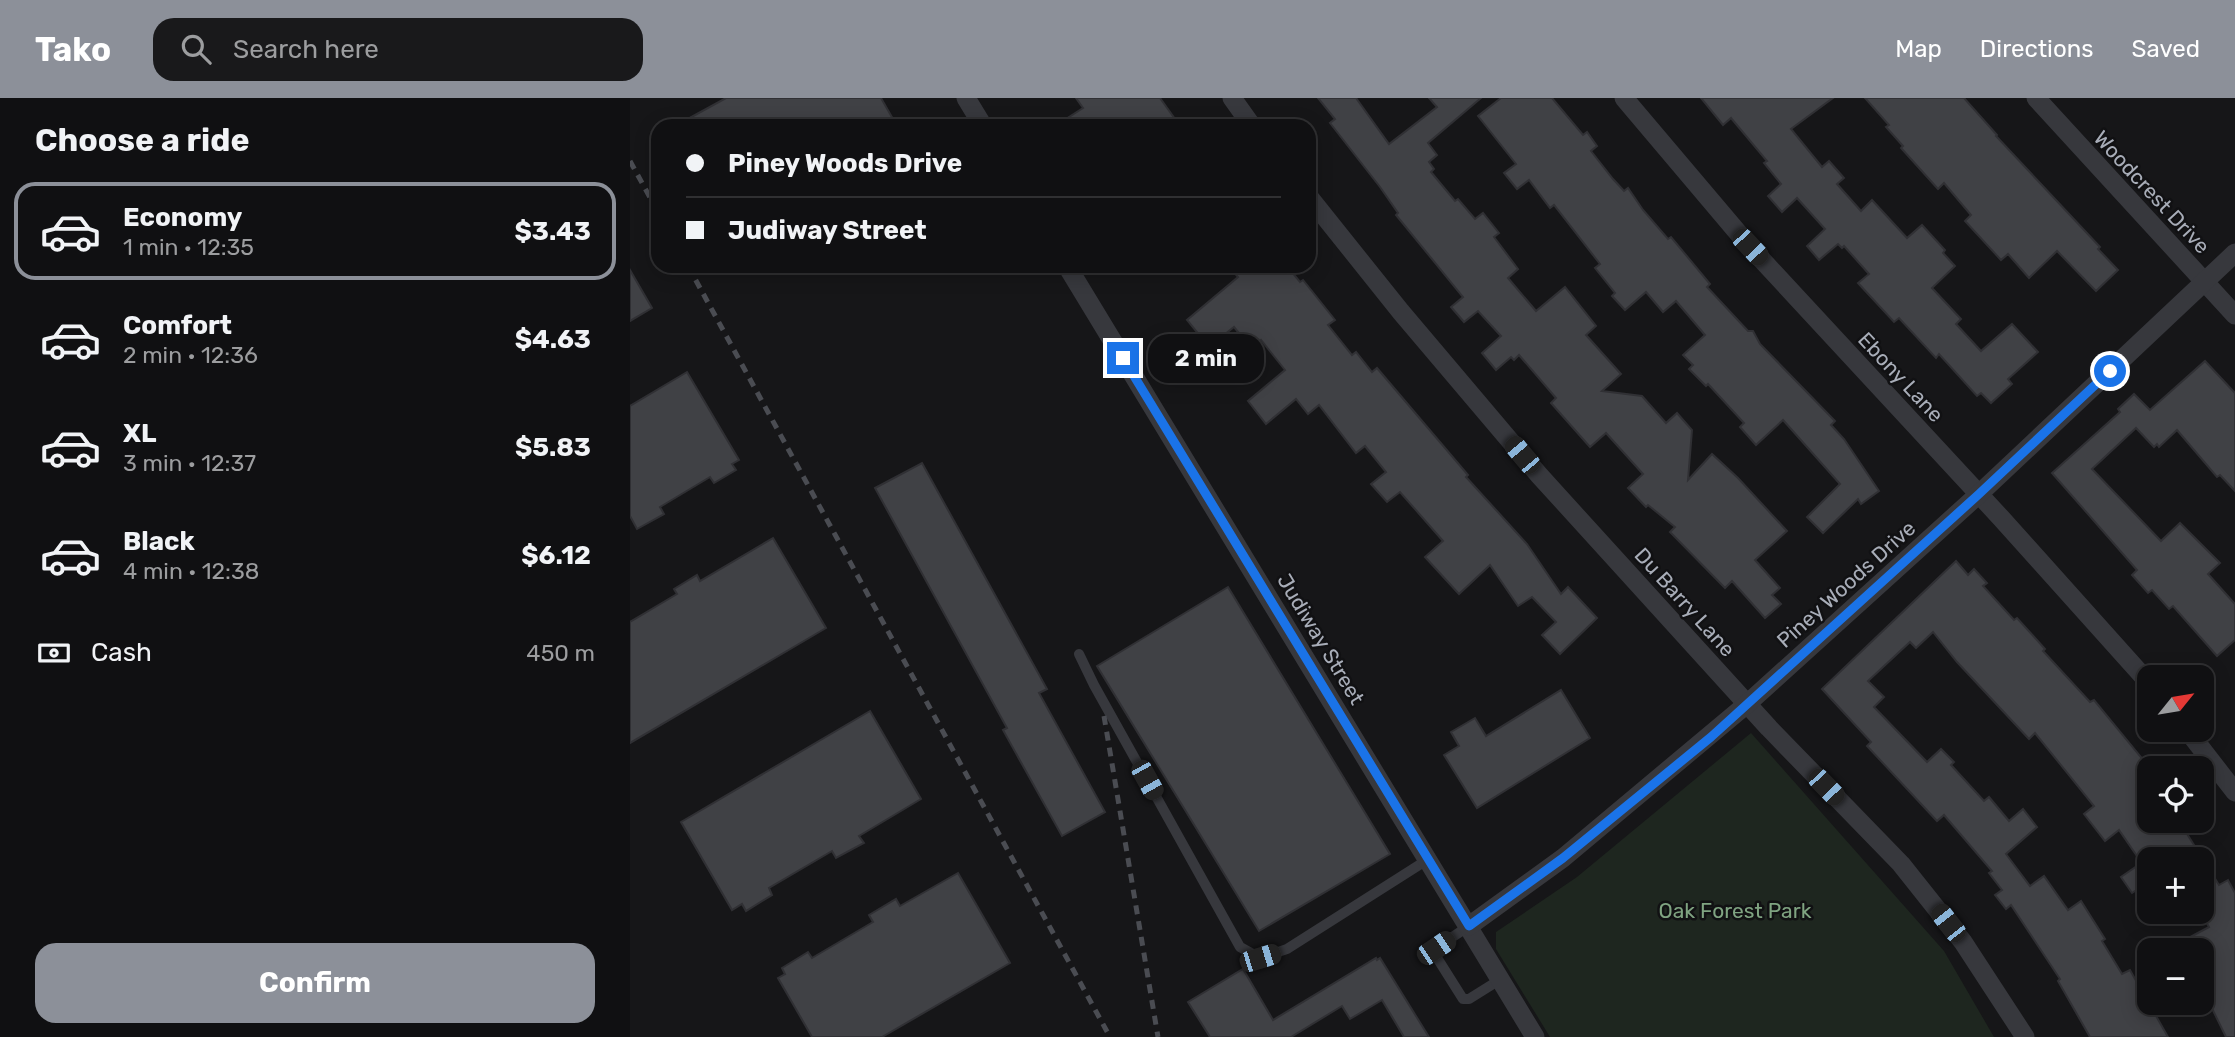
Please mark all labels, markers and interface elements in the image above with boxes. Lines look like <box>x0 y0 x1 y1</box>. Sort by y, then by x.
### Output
search box <box>153 18 643 81</box>
text: Tako <box>35 30 111 69</box>
icon: search <box>177 30 215 68</box>
text: Search here <box>233 34 379 65</box>
text: Map <box>1895 35 1942 63</box>
text: Directions <box>1980 35 2093 63</box>
text: Saved <box>2131 35 2200 63</box>
text: Choose a ride <box>35 121 249 159</box>
street label: Woodcrest Drive <box>2089 125 2215 259</box>
text: Piney Woods Drive <box>728 148 962 179</box>
icon: car <box>39 200 102 263</box>
text: Economy <box>123 202 242 233</box>
text: Judiway Street <box>728 215 927 246</box>
text: $3.43 <box>514 216 591 247</box>
car <box>1728 224 1773 270</box>
text: 1 min · 12:35 <box>123 233 254 261</box>
icon: car <box>39 308 102 371</box>
text: Comfort <box>123 310 232 341</box>
text: $4.63 <box>515 324 591 355</box>
street label: Ebony Lane <box>1853 327 1949 427</box>
callout: 2 min <box>1148 334 1263 382</box>
text: 2 min · 12:36 <box>123 341 258 369</box>
route end <box>1107 342 1139 374</box>
text: 2 min <box>1175 344 1237 372</box>
route start <box>2094 355 2126 387</box>
icon: car <box>39 416 102 479</box>
text: XL <box>123 418 156 449</box>
text: $5.83 <box>515 432 591 463</box>
car <box>1501 432 1544 478</box>
text: 3 min · 12:37 <box>123 449 256 477</box>
street label: Piney Woods Drive <box>1772 515 1920 653</box>
icon: car <box>39 524 102 587</box>
text: Black <box>123 526 195 557</box>
text: $6.12 <box>521 540 591 571</box>
street label: Du Barry Lane <box>1630 542 1740 662</box>
text: 4 min · 12:38 <box>123 557 259 585</box>
street label: Judiway Street <box>1272 569 1370 709</box>
icon: cash <box>35 634 73 672</box>
text: Cash <box>91 637 152 668</box>
text: 450 m <box>526 639 595 667</box>
north arrow <box>2137 665 2214 742</box>
map controls <box>2137 665 2214 1015</box>
button: locate <box>2137 756 2214 833</box>
car <box>1128 757 1167 803</box>
car <box>1804 765 1849 809</box>
button: + <box>2137 847 2214 924</box>
park label: Oak Forest Park <box>1659 898 1812 923</box>
car <box>1927 900 1970 946</box>
car <box>1413 928 1460 968</box>
button: − <box>2137 938 2214 1015</box>
car <box>1237 942 1284 974</box>
button: Confirm <box>35 943 595 1023</box>

